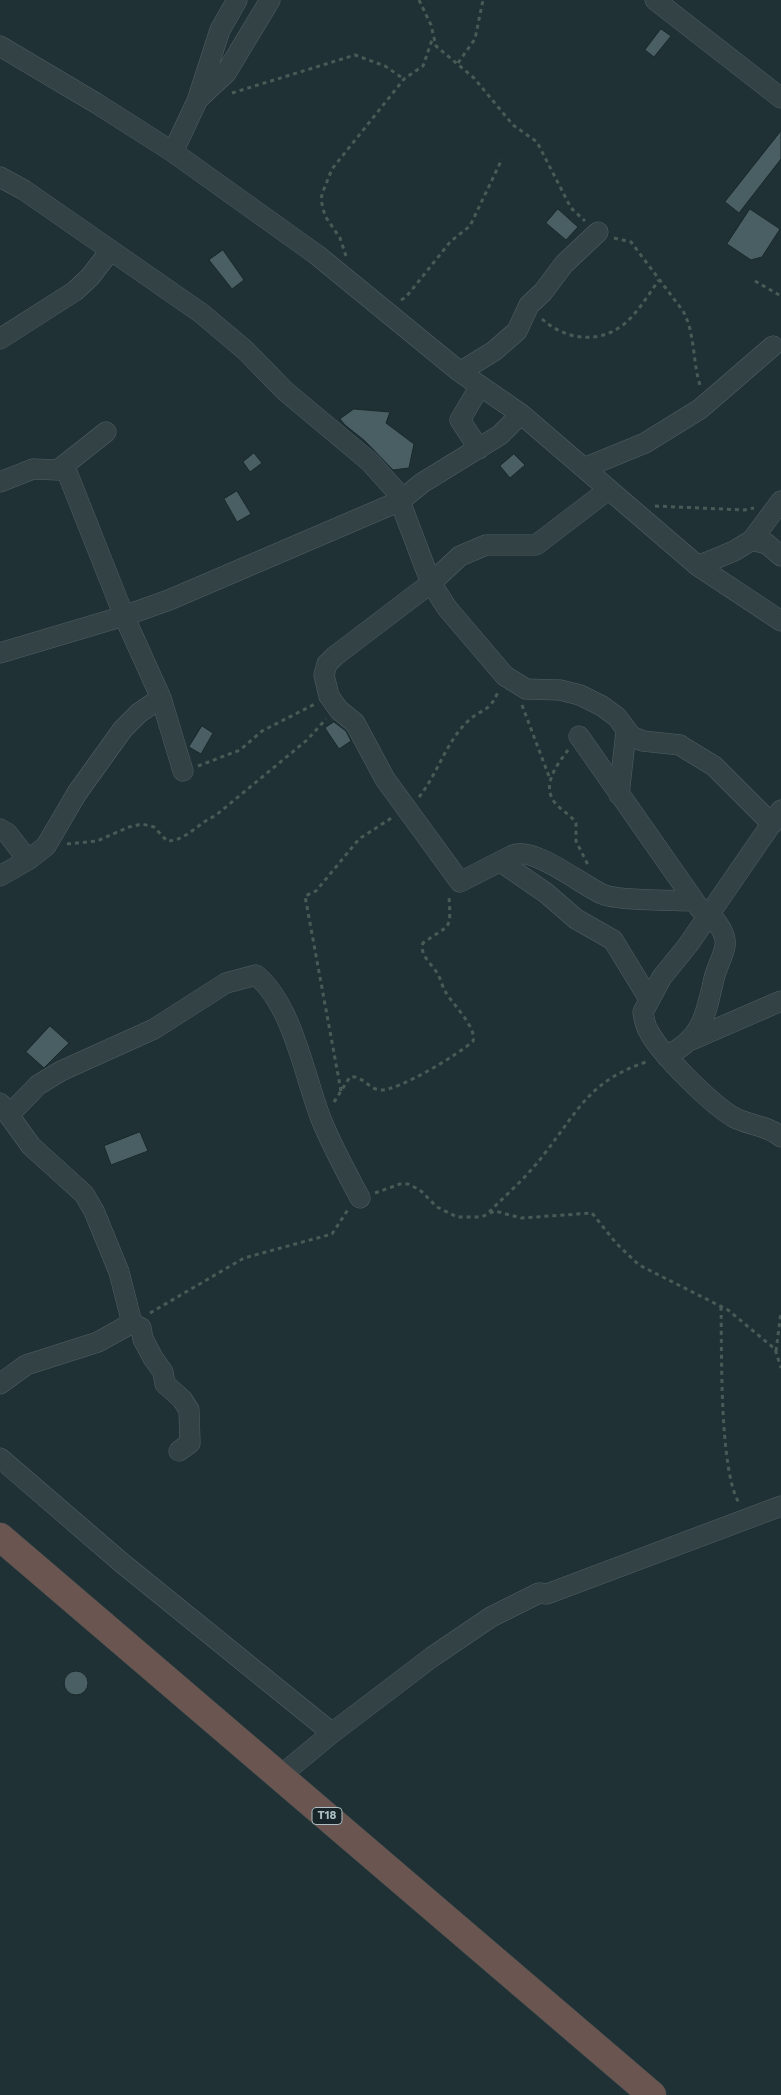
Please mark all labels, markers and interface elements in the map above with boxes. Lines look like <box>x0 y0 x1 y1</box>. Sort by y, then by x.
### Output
road number: T18 <box>312 1808 342 1824</box>

